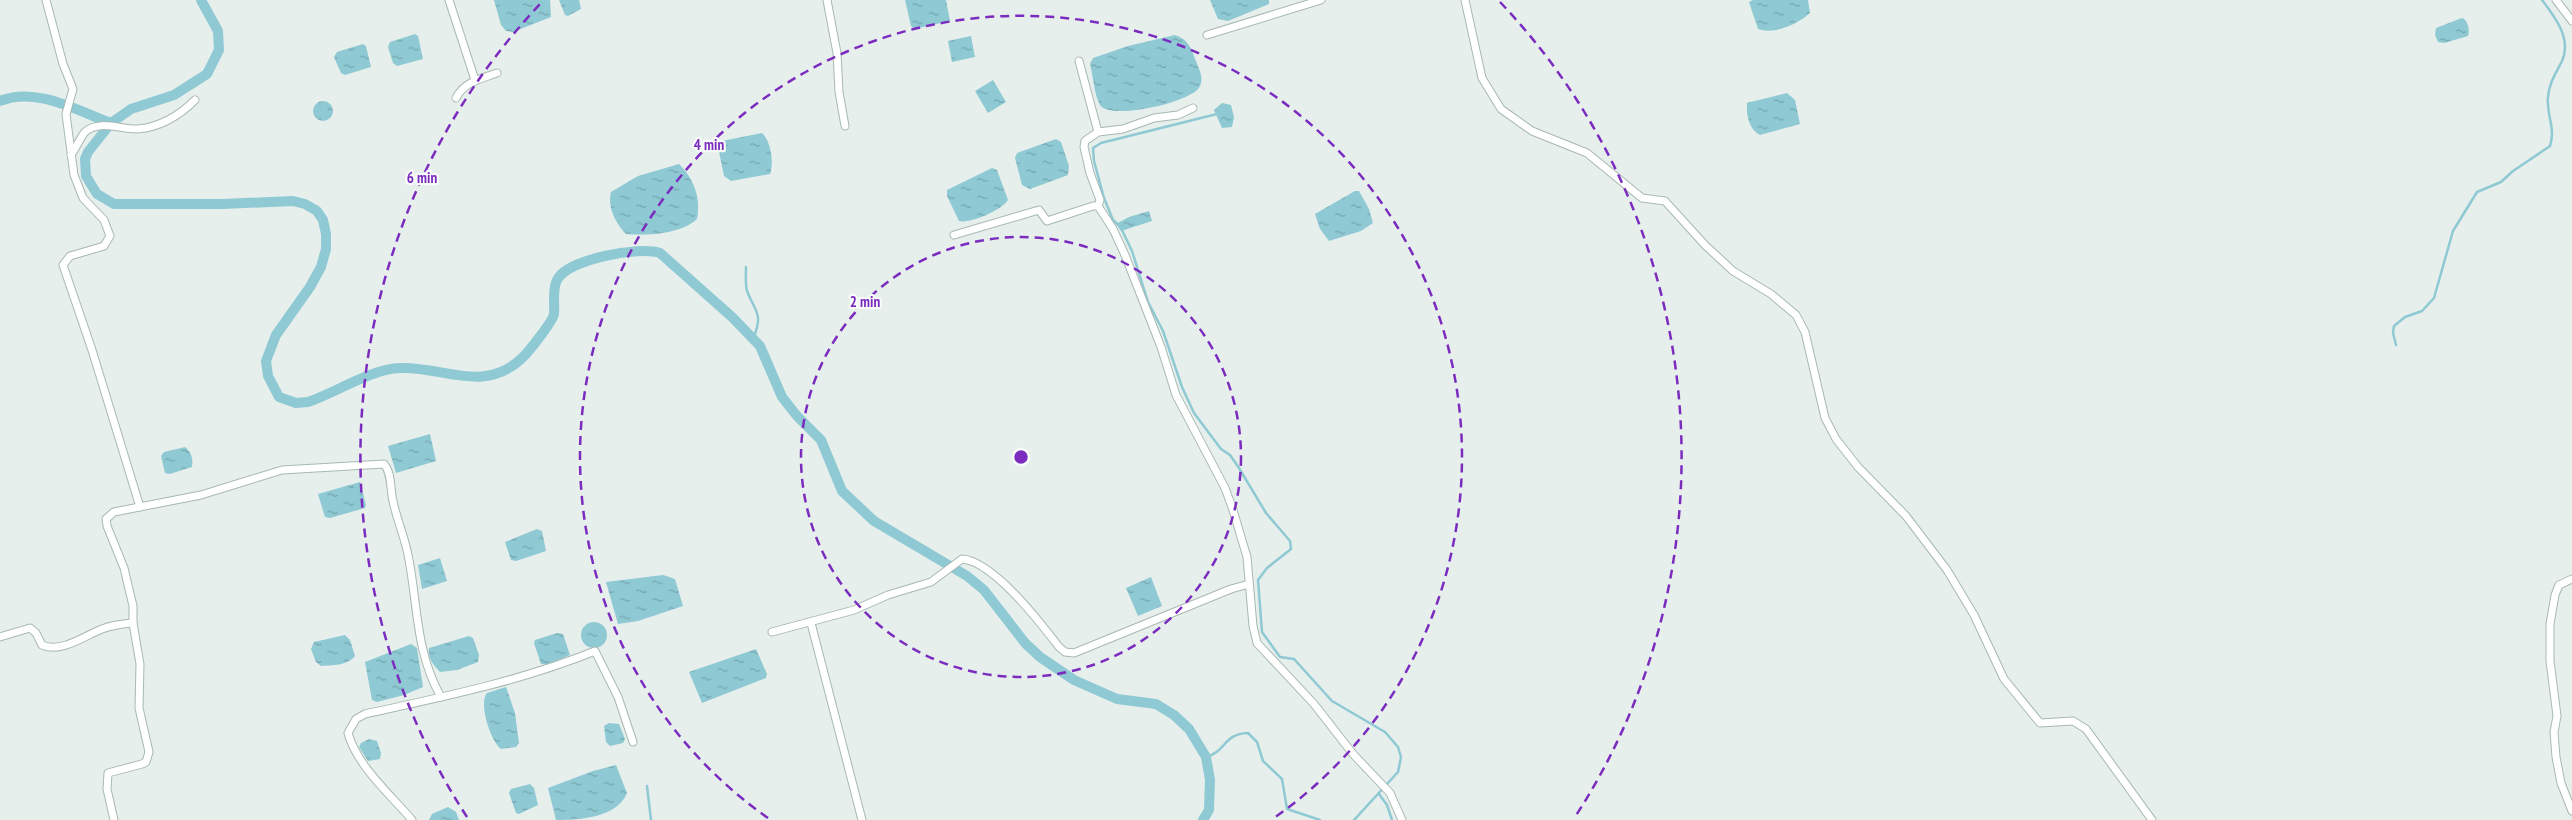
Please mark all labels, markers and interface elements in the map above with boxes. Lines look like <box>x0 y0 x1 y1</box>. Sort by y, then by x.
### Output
text: 4 min <box>694 135 724 154</box>
text: 6 min <box>407 168 437 187</box>
text: 2 min <box>850 292 880 311</box>
centre of rings <box>1012 448 1030 466</box>

